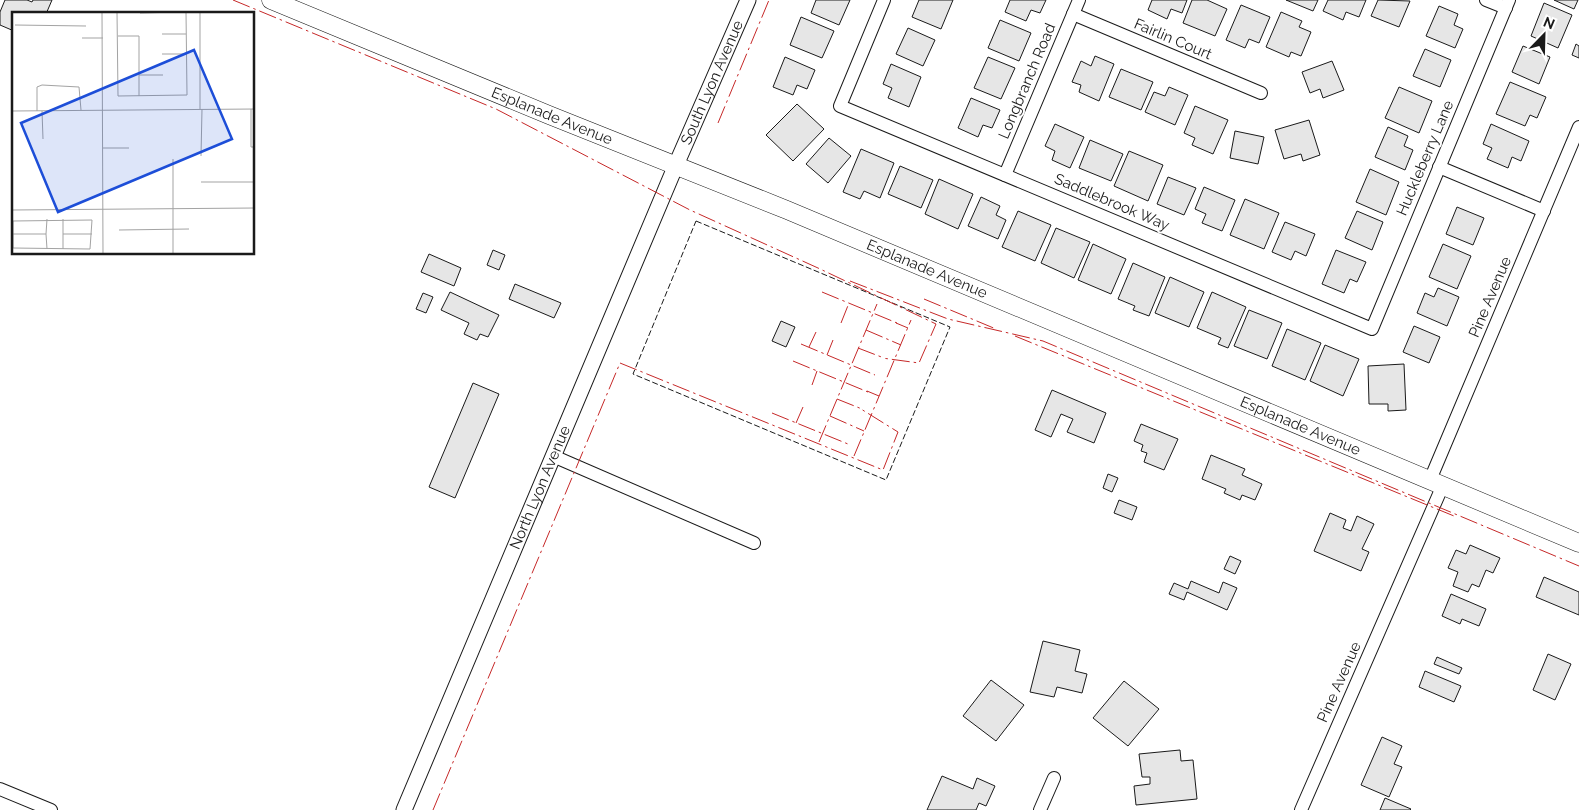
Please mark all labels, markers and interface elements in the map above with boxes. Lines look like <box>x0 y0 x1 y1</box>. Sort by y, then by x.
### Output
north arrow <box>1519 10 1569 60</box>
inset map <box>12 12 255 255</box>
text: N <box>1541 14 1557 32</box>
street label: Fairlin Court <box>1131 15 1215 63</box>
street label: South Lyon Avenue <box>677 17 747 147</box>
street label: Longbranch Road <box>995 21 1059 141</box>
street label: Esplanade Avenue <box>489 83 615 149</box>
street label: Huckleberry Lane <box>1393 97 1458 218</box>
street label: Saddlebrook Way <box>1052 170 1172 234</box>
street label: Esplanade Avenue <box>864 236 990 302</box>
street label: Pine Avenue <box>1465 254 1515 340</box>
street label: Esplanade Avenue <box>1237 393 1364 459</box>
street label: North Lyon Avenue <box>506 423 574 552</box>
street label: Pine Avenue <box>1313 639 1365 725</box>

